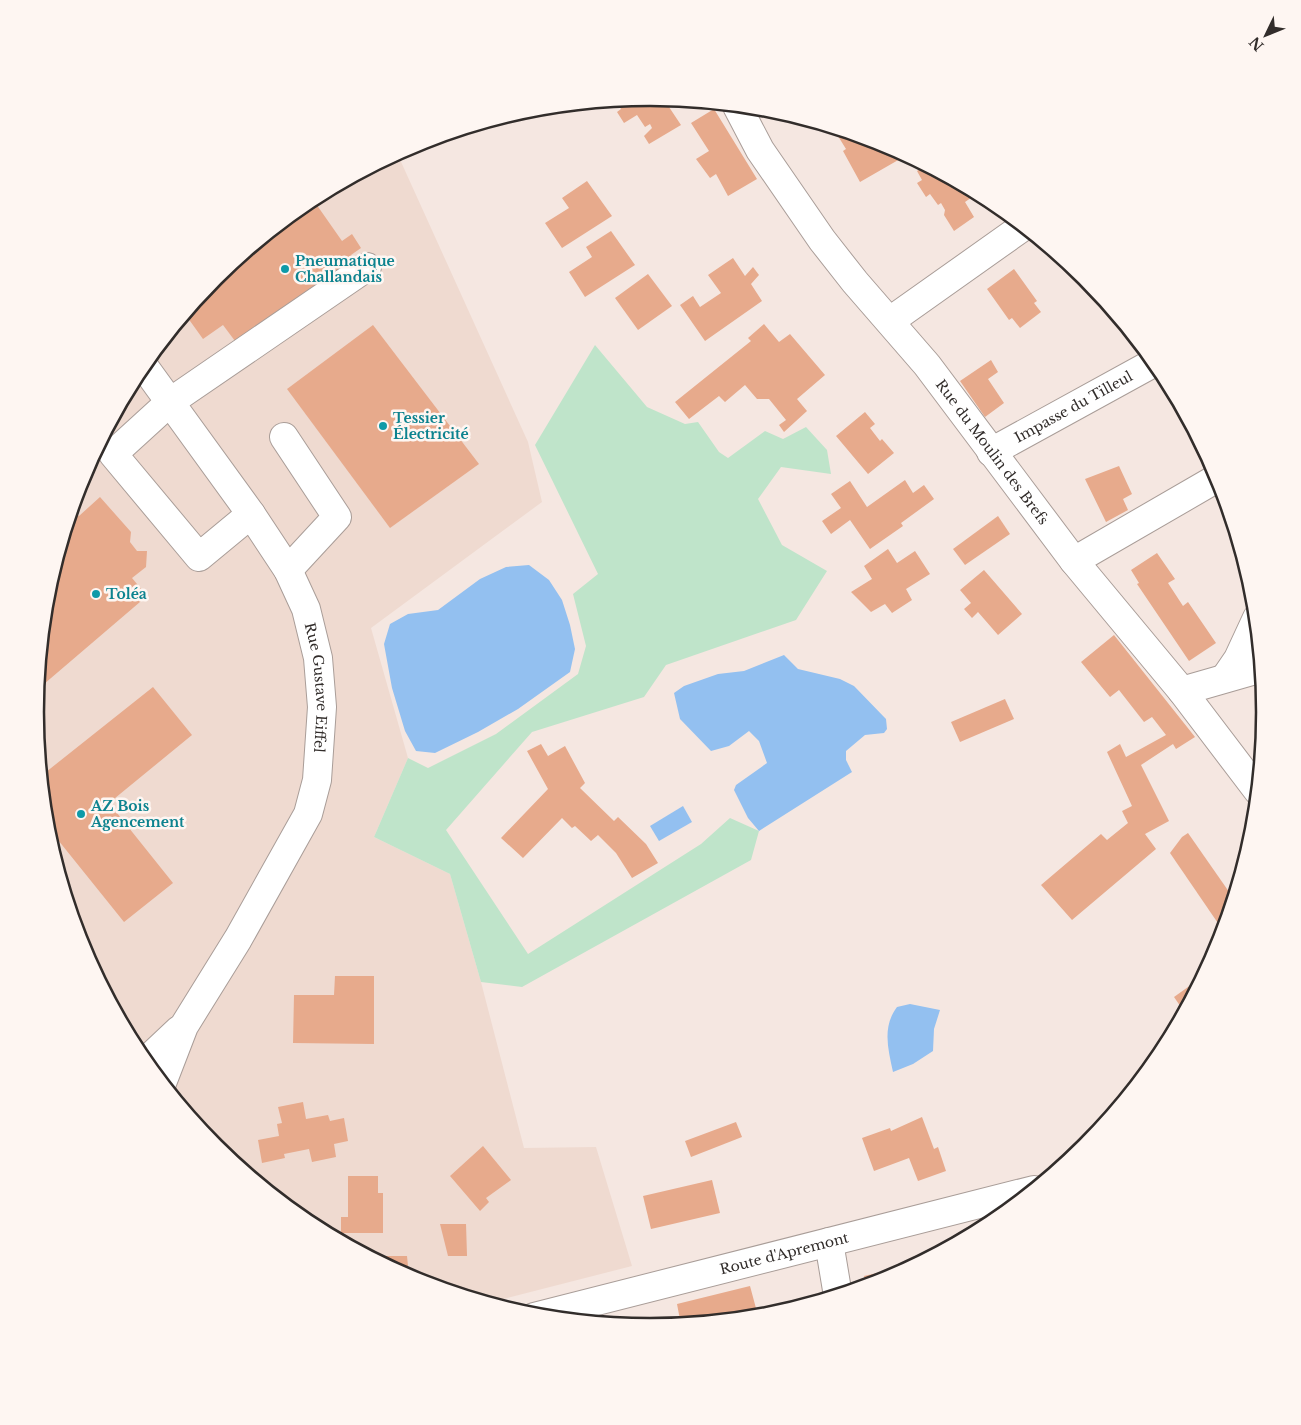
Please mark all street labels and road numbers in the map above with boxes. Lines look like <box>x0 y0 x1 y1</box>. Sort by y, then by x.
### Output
street label: Impasse du Tilleul <box>1011 367 1136 446</box>
street label: Rue du Moulin des Brefs <box>932 376 1053 528</box>
street label: Rue Gustave Eiffel <box>301 621 331 754</box>
street label: Route d'Apremont <box>718 1228 851 1278</box>

